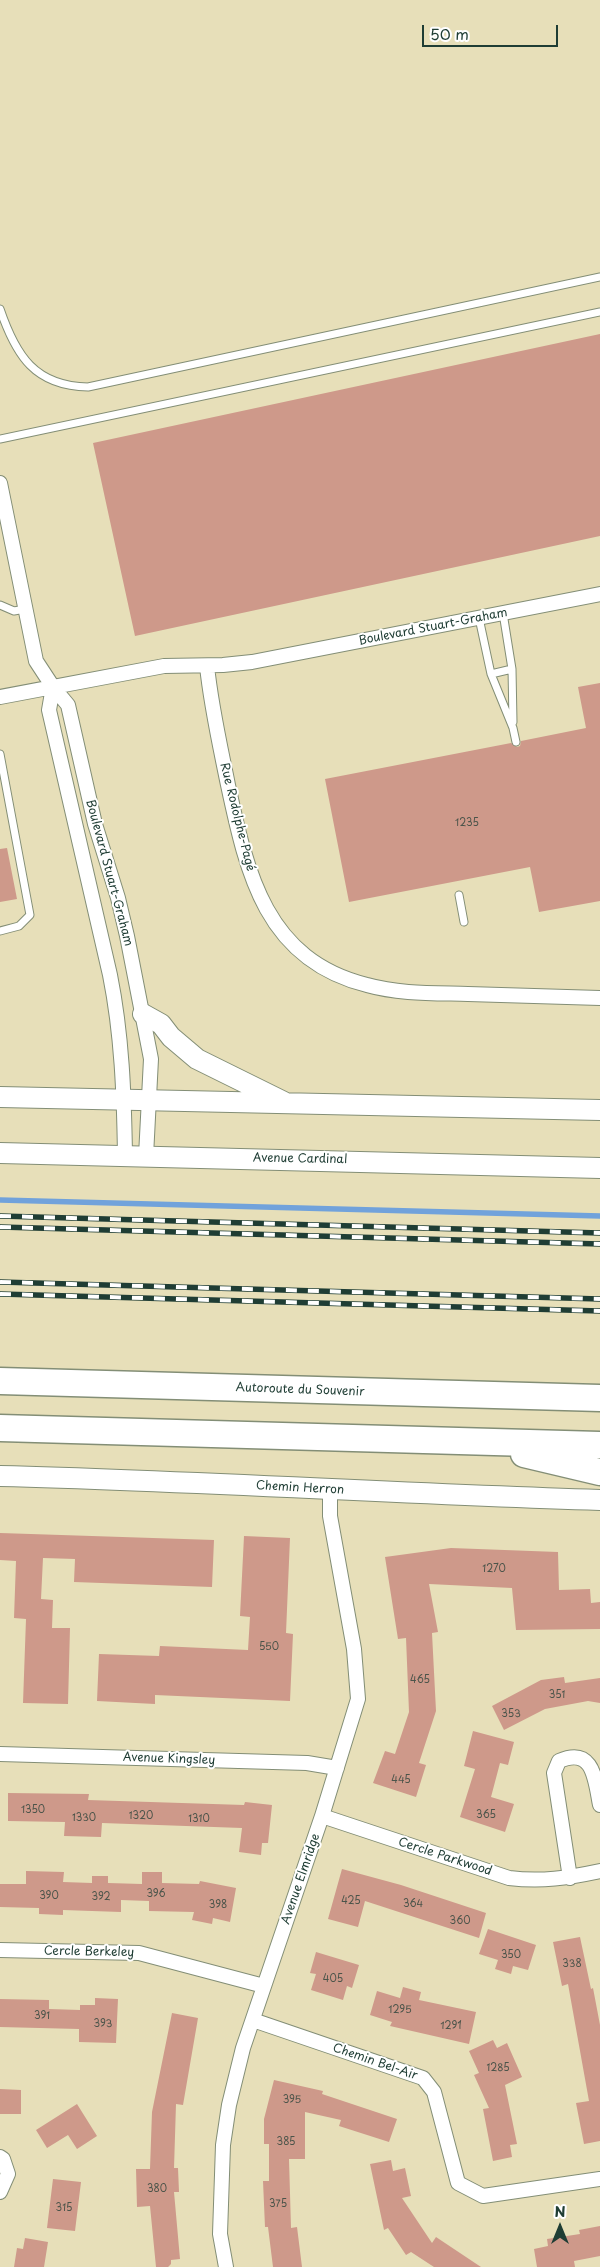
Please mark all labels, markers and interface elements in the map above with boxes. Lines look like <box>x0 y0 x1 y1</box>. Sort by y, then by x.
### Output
scale bar <box>425 15 561 47</box>
text: 50 m <box>430 22 469 45</box>
street label: Boulevard Stuart-Graham <box>357 605 509 649</box>
street label: Rue Rodolphe-Pagé <box>217 761 257 873</box>
street label: Boulevard Stuart-Graham <box>82 798 136 948</box>
house number: 1235 <box>455 817 479 829</box>
street label: Avenue Cardinal <box>253 1151 347 1167</box>
street label: Autoroute du Souvenir <box>235 1381 365 1399</box>
street label: Chemin Herron <box>255 1478 345 1498</box>
house number: 1270 <box>482 1563 506 1575</box>
house number: 550 <box>259 1641 279 1653</box>
house number: 465 <box>410 1674 430 1686</box>
house number: 351 <box>549 1689 565 1701</box>
house number: 353 <box>501 1708 521 1720</box>
street label: Avenue Kingsley <box>123 1750 215 1768</box>
house number: 445 <box>391 1774 411 1786</box>
house number: 1350 <box>21 1804 45 1816</box>
house number: 365 <box>476 1809 496 1821</box>
house number: 1320 <box>129 1810 153 1822</box>
house number: 1330 <box>72 1812 96 1824</box>
house number: 1310 <box>188 1813 210 1825</box>
street label: Avenue Elmridge <box>279 1832 323 1926</box>
street label: Cercle Parkwood <box>396 1835 494 1879</box>
house number: 396 <box>146 1888 166 1900</box>
house number: 390 <box>39 1890 59 1902</box>
house number: 392 <box>91 1891 111 1903</box>
house number: 425 <box>341 1895 361 1907</box>
house number: 364 <box>403 1898 423 1910</box>
house number: 398 <box>209 1899 227 1911</box>
house number: 360 <box>450 1915 470 1927</box>
street label: Cercle Berkeley <box>44 1944 134 1960</box>
house number: 350 <box>501 1949 521 1961</box>
house number: 338 <box>562 1958 582 1970</box>
house number: 405 <box>323 1973 343 1985</box>
house number: 1295 <box>388 2004 412 2016</box>
house number: 391 <box>34 2010 50 2022</box>
house number: 393 <box>94 2018 112 2030</box>
house number: 1291 <box>440 2020 462 2032</box>
street label: Chemin Bel-Air <box>331 2041 419 2083</box>
house number: 1285 <box>486 2062 510 2074</box>
house number: 395 <box>283 2094 301 2106</box>
house number: 385 <box>277 2136 295 2148</box>
house number: 380 <box>147 2183 167 2195</box>
house number: 375 <box>269 2198 287 2210</box>
text: N <box>554 2201 566 2222</box>
house number: 315 <box>56 2202 72 2214</box>
north arrow <box>535 2202 585 2252</box>

